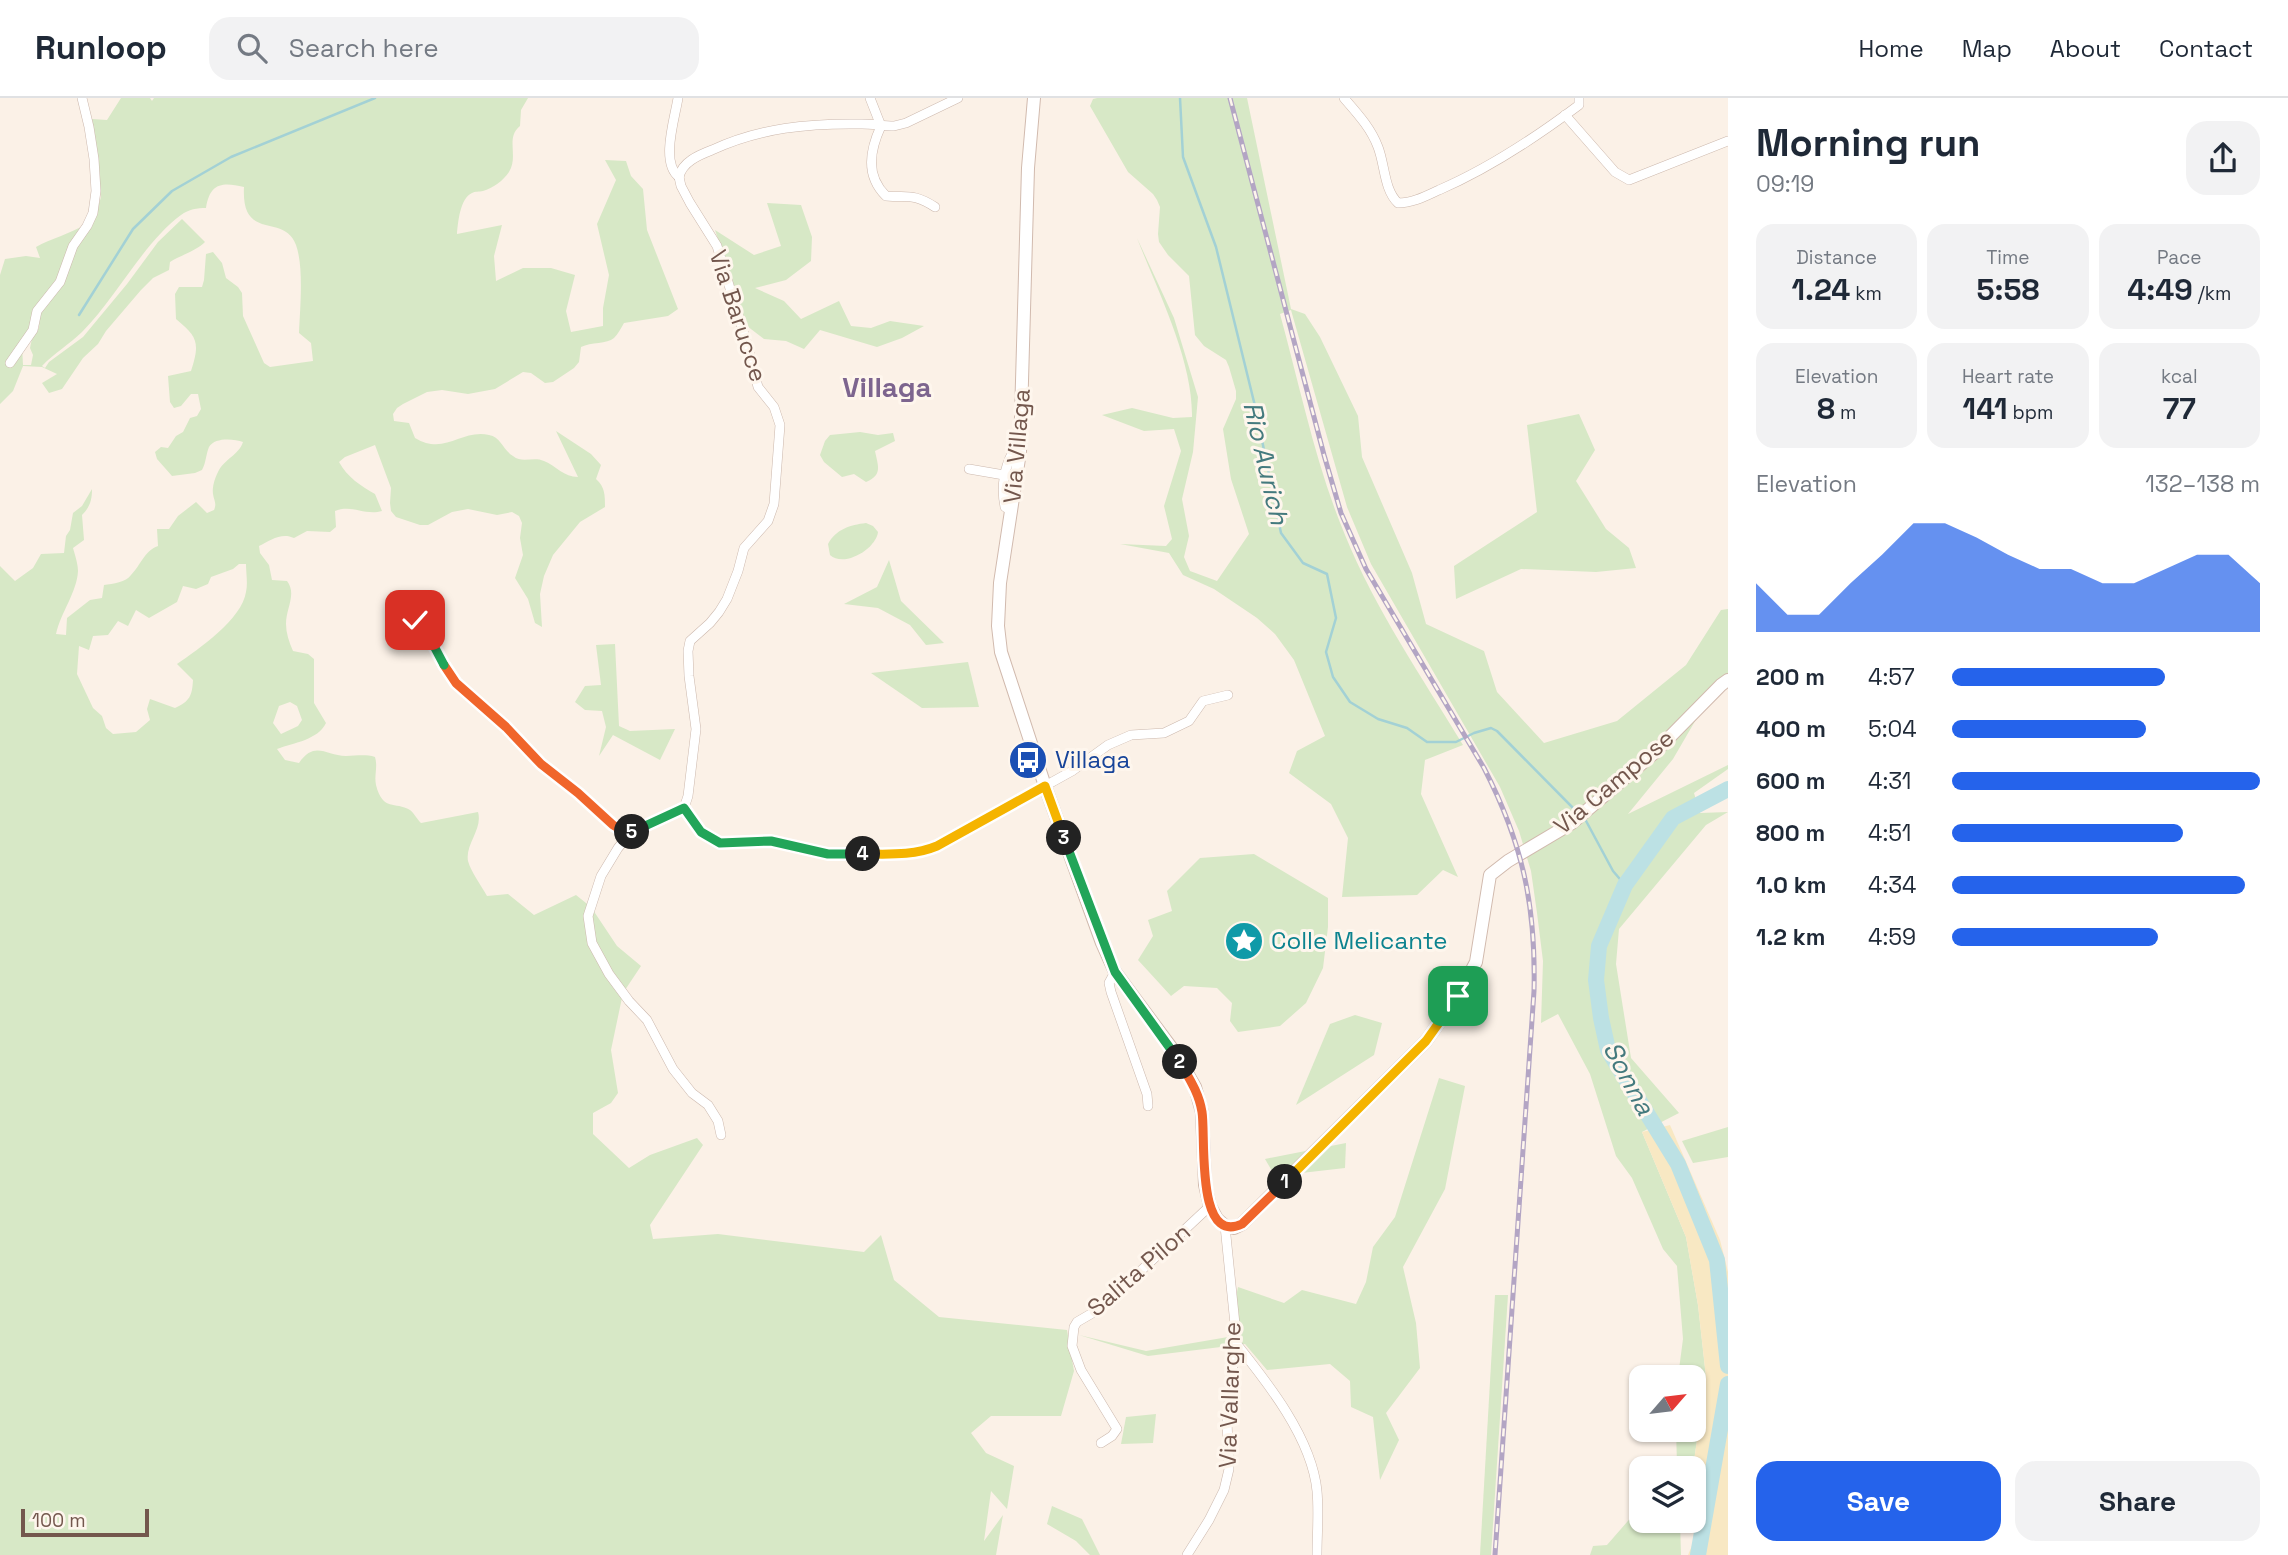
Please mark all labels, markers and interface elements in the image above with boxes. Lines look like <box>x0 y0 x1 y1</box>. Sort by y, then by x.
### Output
search box <box>209 17 699 80</box>
text: Runloop <box>35 27 167 69</box>
icon: search <box>233 29 271 67</box>
text: Search here <box>289 31 439 65</box>
text: Home <box>1858 33 1924 64</box>
text: Map <box>1962 33 2012 64</box>
text: About <box>2050 33 2121 64</box>
text: Contact <box>2159 33 2253 64</box>
text: Morning run <box>1756 119 1981 167</box>
button: share <box>2186 121 2260 195</box>
text: 09:19 <box>1756 169 1814 199</box>
text: Distance <box>1796 245 1877 270</box>
text: Time <box>1986 245 2030 270</box>
text: Pace <box>2157 245 2202 270</box>
street label: Via Barucce <box>703 246 774 386</box>
text: 1.24 <box>1791 270 1850 309</box>
text: 5:58 <box>1977 270 2039 309</box>
text: 4:49 <box>2127 270 2193 309</box>
text: km <box>1850 281 1882 306</box>
text: /km <box>2193 281 2231 306</box>
text: Elevation <box>1795 364 1878 389</box>
text: Heart rate <box>1962 364 2054 389</box>
text: kcal <box>2161 364 2198 389</box>
district label: Villaga <box>842 369 932 405</box>
street label: Via Villaga <box>996 387 1037 505</box>
text: 8 <box>1817 389 1835 428</box>
text: 141 <box>1963 389 2008 428</box>
text: 77 <box>2163 389 2196 428</box>
water label: Rio Aurich <box>1235 398 1297 529</box>
text: m <box>1835 400 1856 425</box>
text: bpm <box>2008 400 2053 425</box>
text: Elevation <box>1756 469 1857 499</box>
text: 132–138 m <box>2145 469 2260 499</box>
pin <box>385 590 445 650</box>
icon: check <box>396 601 434 639</box>
text: 200 m <box>1756 662 1825 692</box>
text: 4:57 <box>1868 662 1915 692</box>
text: 400 m <box>1756 714 1826 744</box>
text: 5:04 <box>1868 714 1917 744</box>
street label: Via Campose <box>1547 722 1680 841</box>
bus stop icon: Villaga <box>1007 739 1049 781</box>
place label: Villaga <box>1055 744 1130 775</box>
text: 600 m <box>1756 766 1826 796</box>
text: 4:31 <box>1868 766 1911 796</box>
pin: 5 <box>614 814 650 850</box>
text: 800 m <box>1756 818 1825 848</box>
text: 4:51 <box>1868 818 1911 848</box>
text: 5 <box>626 819 637 844</box>
pin: 3 <box>1046 820 1082 856</box>
text: 3 <box>1058 825 1069 850</box>
pin: 4 <box>846 836 880 872</box>
text: 4 <box>856 841 869 866</box>
text: 1.0 km <box>1756 870 1826 900</box>
text: 4:34 <box>1868 870 1916 900</box>
place icon: Colle Melicante <box>1223 920 1265 962</box>
text: 1.2 km <box>1756 922 1825 952</box>
text: 4:59 <box>1868 922 1916 952</box>
place label: Colle Melicante <box>1271 925 1447 956</box>
pin <box>1428 966 1488 1026</box>
icon: arrive <box>1439 977 1477 1015</box>
water label: Sonna <box>1595 1035 1663 1122</box>
pin: 2 <box>1162 1044 1198 1080</box>
text: 2 <box>1174 1049 1185 1074</box>
pin: 1 <box>1268 1164 1302 1200</box>
text: 1 <box>1280 1169 1289 1194</box>
street label: Salita Pilon <box>1081 1216 1197 1323</box>
street label: Via Vallarghe <box>1211 1321 1248 1469</box>
north arrow <box>1629 1365 1706 1442</box>
map controls <box>1629 1365 1706 1533</box>
button: layers <box>1629 1456 1706 1533</box>
button: Save <box>1756 1461 2001 1541</box>
button: Share <box>2015 1461 2260 1541</box>
scale bar <box>21 1506 149 1538</box>
text: 100 m <box>32 1508 86 1533</box>

